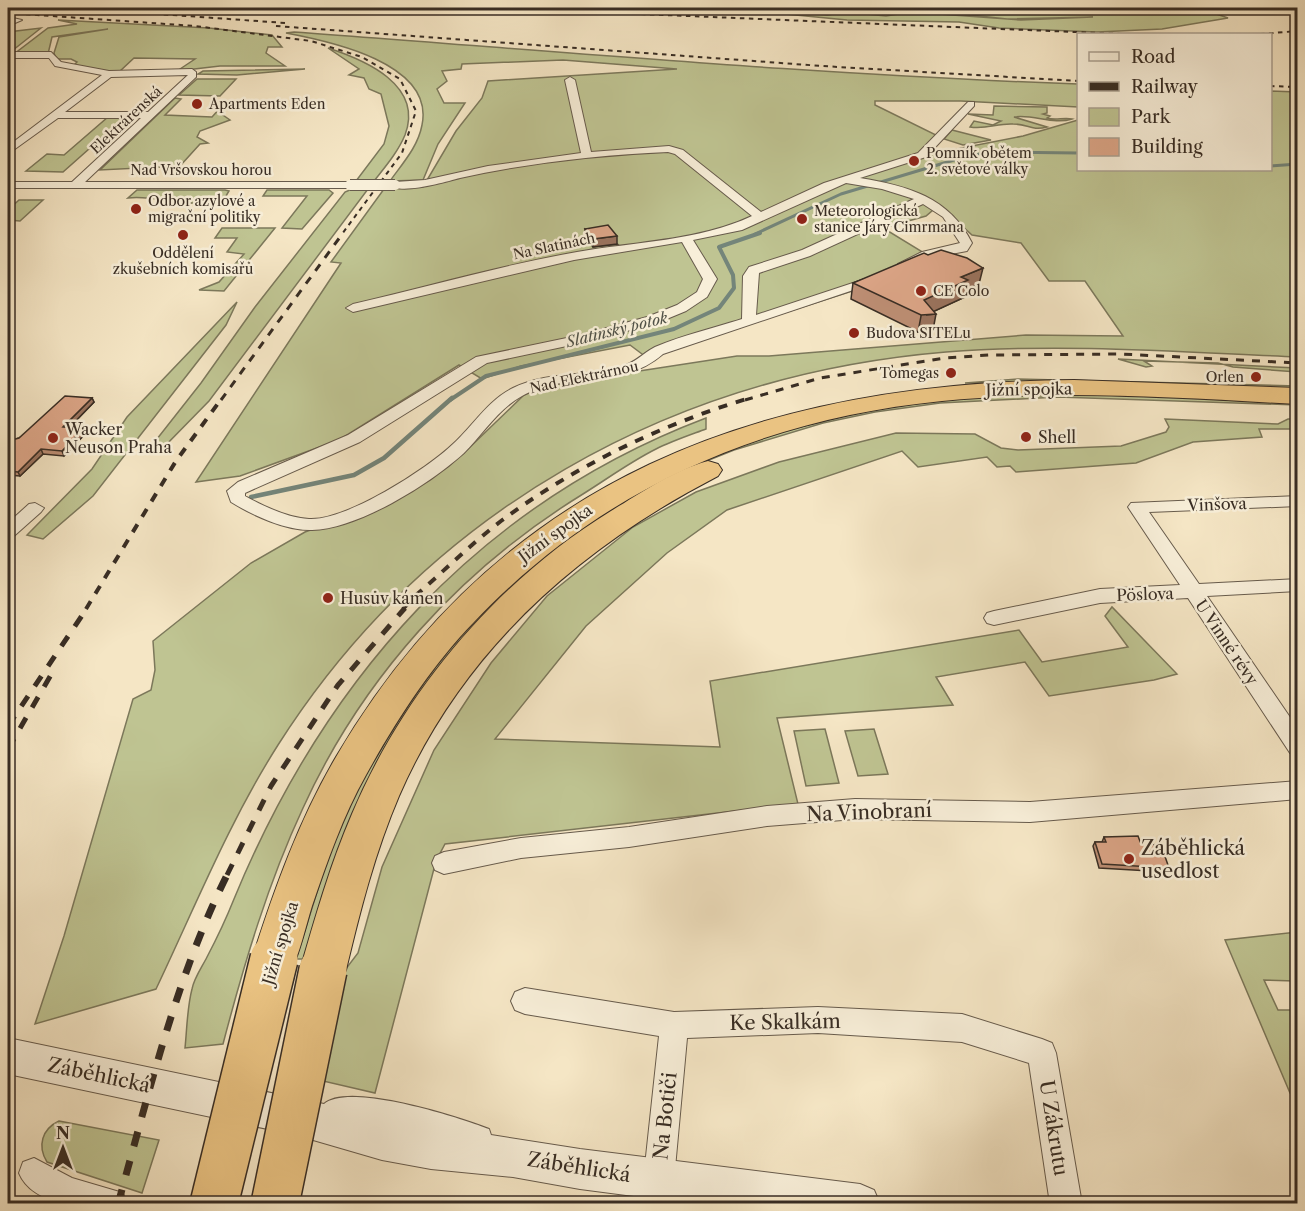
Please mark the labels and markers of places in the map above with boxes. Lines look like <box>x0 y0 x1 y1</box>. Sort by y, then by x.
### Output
place label: Apartments Eden <box>208 95 326 113</box>
marker: Apartments Eden <box>190 97 204 111</box>
place label: Pomník obětem 2. světové války <box>926 144 1032 178</box>
marker: Pomník obětem 2. světové války <box>907 154 921 168</box>
place label: Odbor azylové a migrační politiky <box>148 192 261 226</box>
marker: Odbor azylové a migrační politiky <box>129 202 143 216</box>
place label: Meteorologická stanice Járy Cimrmana <box>814 202 965 236</box>
marker: Meteorologická stanice Járy Cimrmana <box>795 212 809 226</box>
marker: Oddělení zkušebních komisařů <box>176 228 190 242</box>
place label: Oddělení zkušebních komisařů <box>113 244 254 278</box>
place label: CE Colo <box>933 282 989 300</box>
marker: CE Colo <box>914 284 928 298</box>
place label: Budova SITELu <box>866 324 971 342</box>
marker: Budova SITELu <box>847 326 861 340</box>
place label: Tomegas <box>880 364 939 382</box>
marker: Tomegas <box>944 366 958 380</box>
place label: Orlen <box>1206 368 1244 386</box>
marker: Orlen <box>1249 370 1263 384</box>
place label: Wacker Neuson Praha <box>64 419 172 457</box>
place label: Shell <box>1038 427 1076 447</box>
marker: Shell <box>1019 430 1033 444</box>
marker: Wacker Neuson Praha <box>46 431 60 445</box>
place label: Husův kámen <box>340 588 444 608</box>
marker: Husův kámen <box>321 591 335 605</box>
place label: Záběhlická usedlost <box>1141 836 1246 883</box>
marker: Záběhlická usedlost <box>1122 852 1136 866</box>

